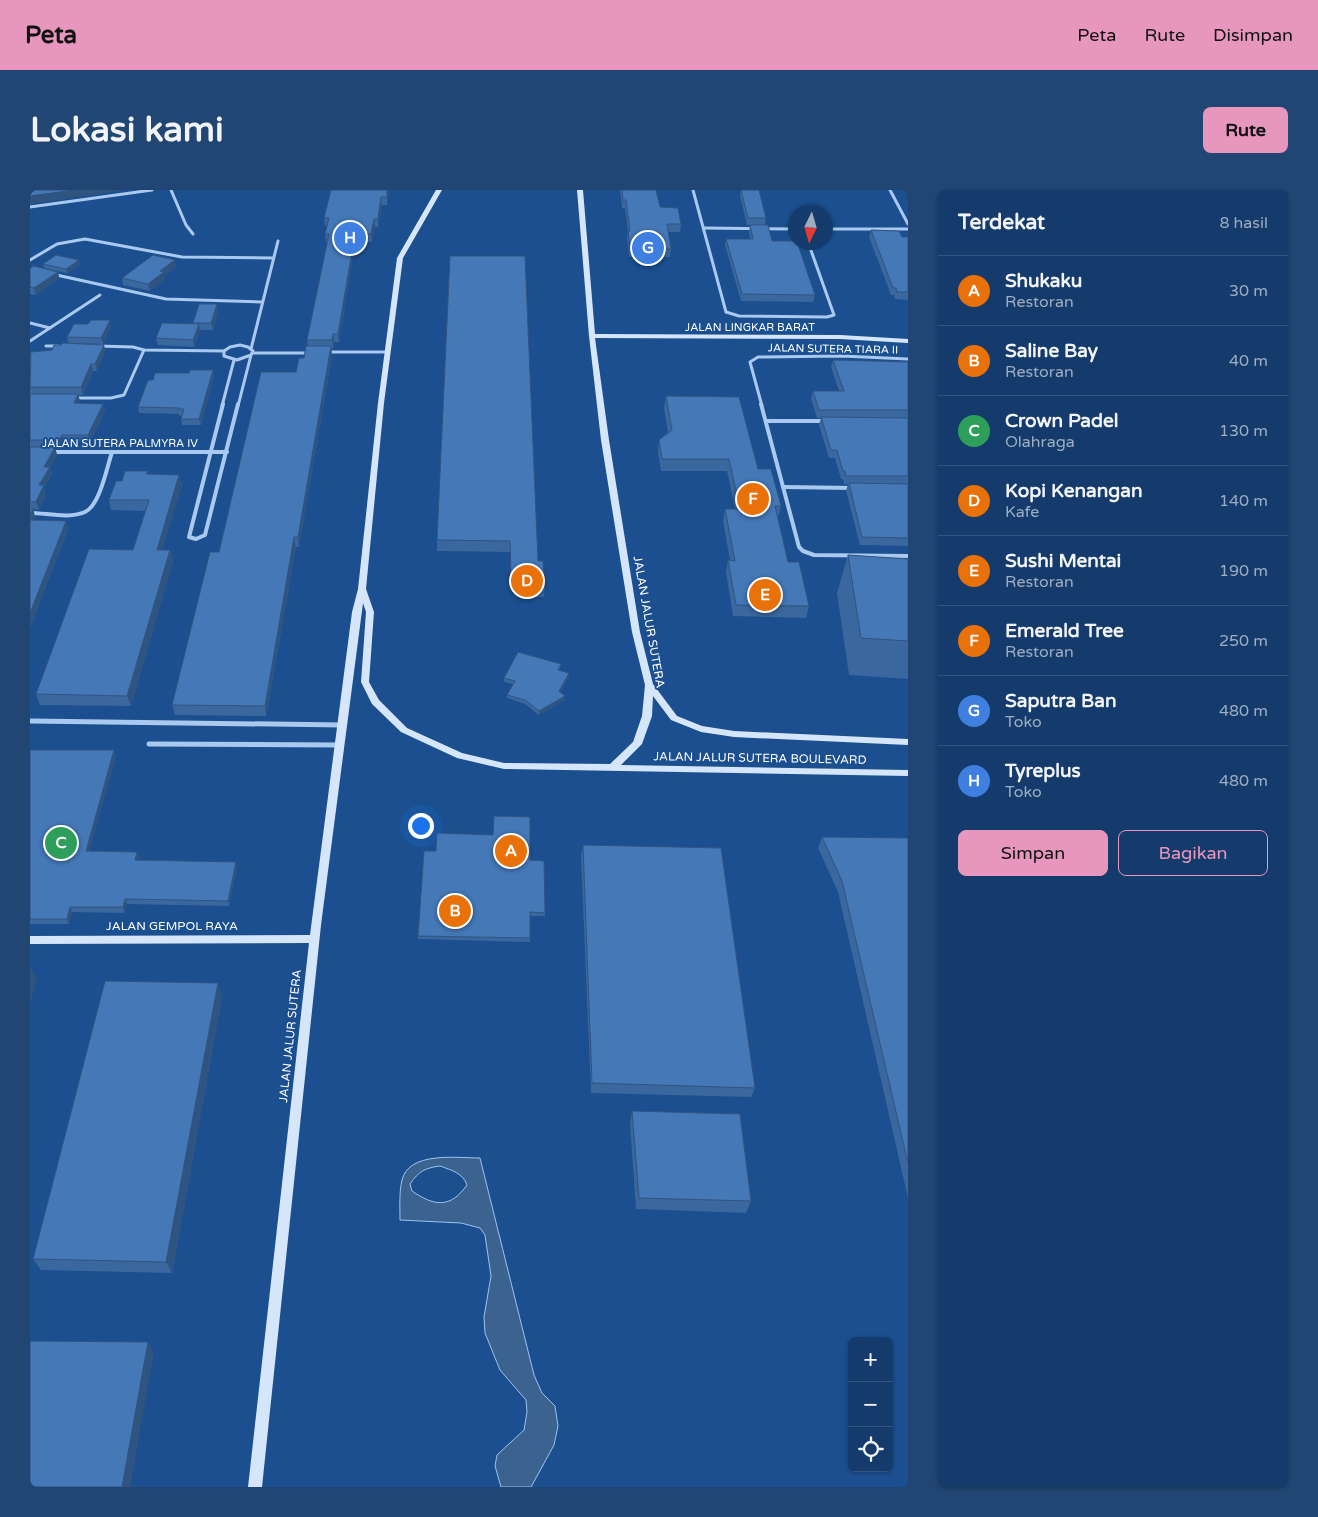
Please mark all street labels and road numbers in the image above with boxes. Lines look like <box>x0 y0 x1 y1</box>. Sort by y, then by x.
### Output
street label: JALAN LINGKAR BARAT <box>685 321 815 334</box>
street label: JALAN SUTERA TIARA II <box>768 341 898 357</box>
street label: JALAN SUTERA PALMYRA IV <box>42 437 198 450</box>
street label: JALAN JALUR SUTERA <box>630 555 668 689</box>
street label: JALAN JALUR SUTERA BOULEVARD <box>653 749 867 767</box>
street label: JALAN GEMPOL RAYA <box>106 919 238 933</box>
street label: JALAN JALUR SUTERA <box>276 969 304 1103</box>

